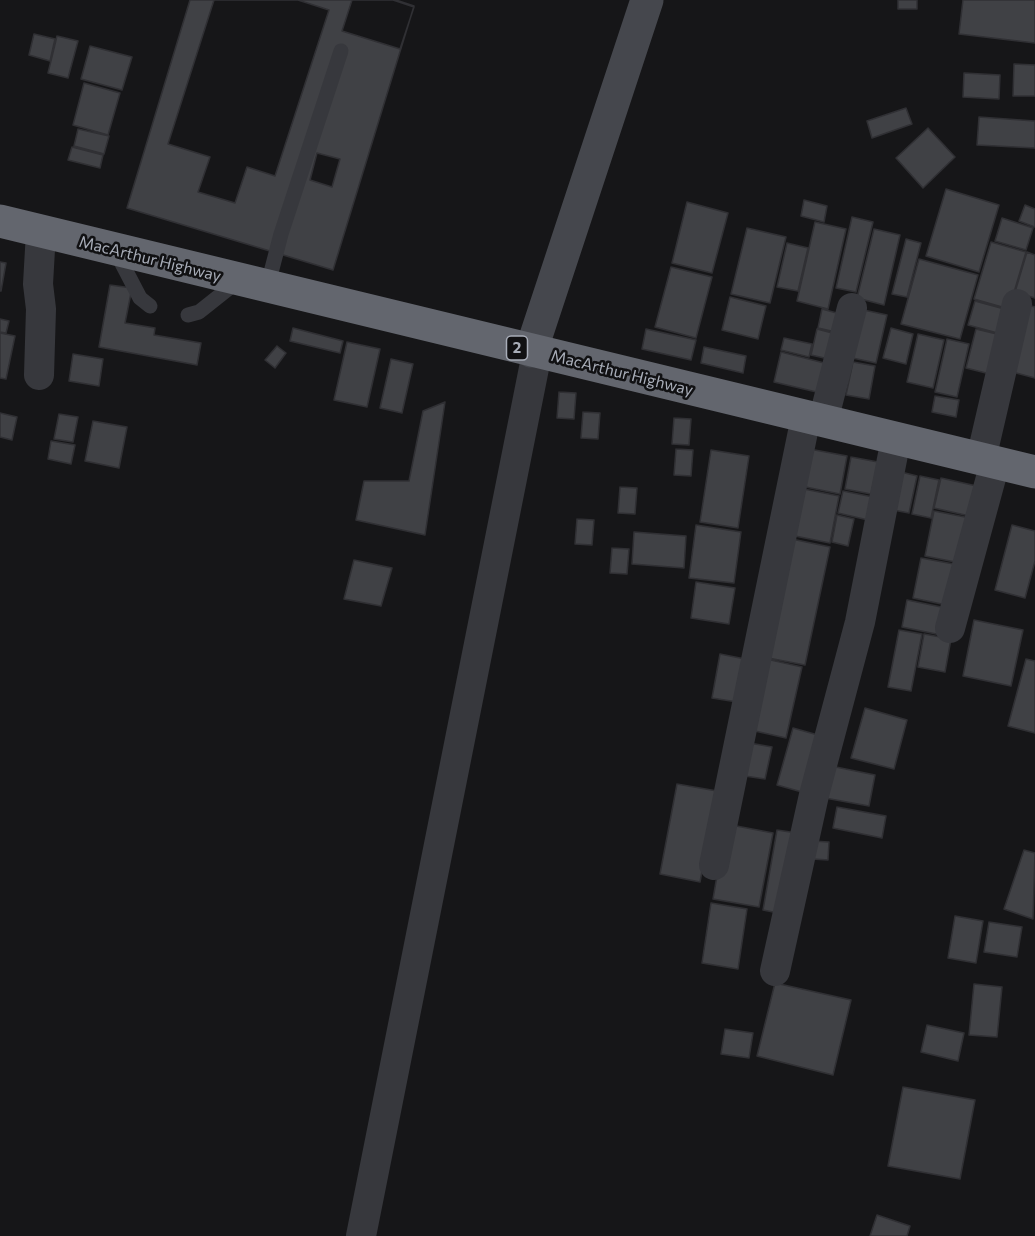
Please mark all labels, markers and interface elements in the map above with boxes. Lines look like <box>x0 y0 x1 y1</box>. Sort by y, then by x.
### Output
street label: MacArthur Highway <box>77 232 223 286</box>
road number: 2 <box>506 336 528 360</box>
street label: MacArthur Highway <box>549 346 695 400</box>

